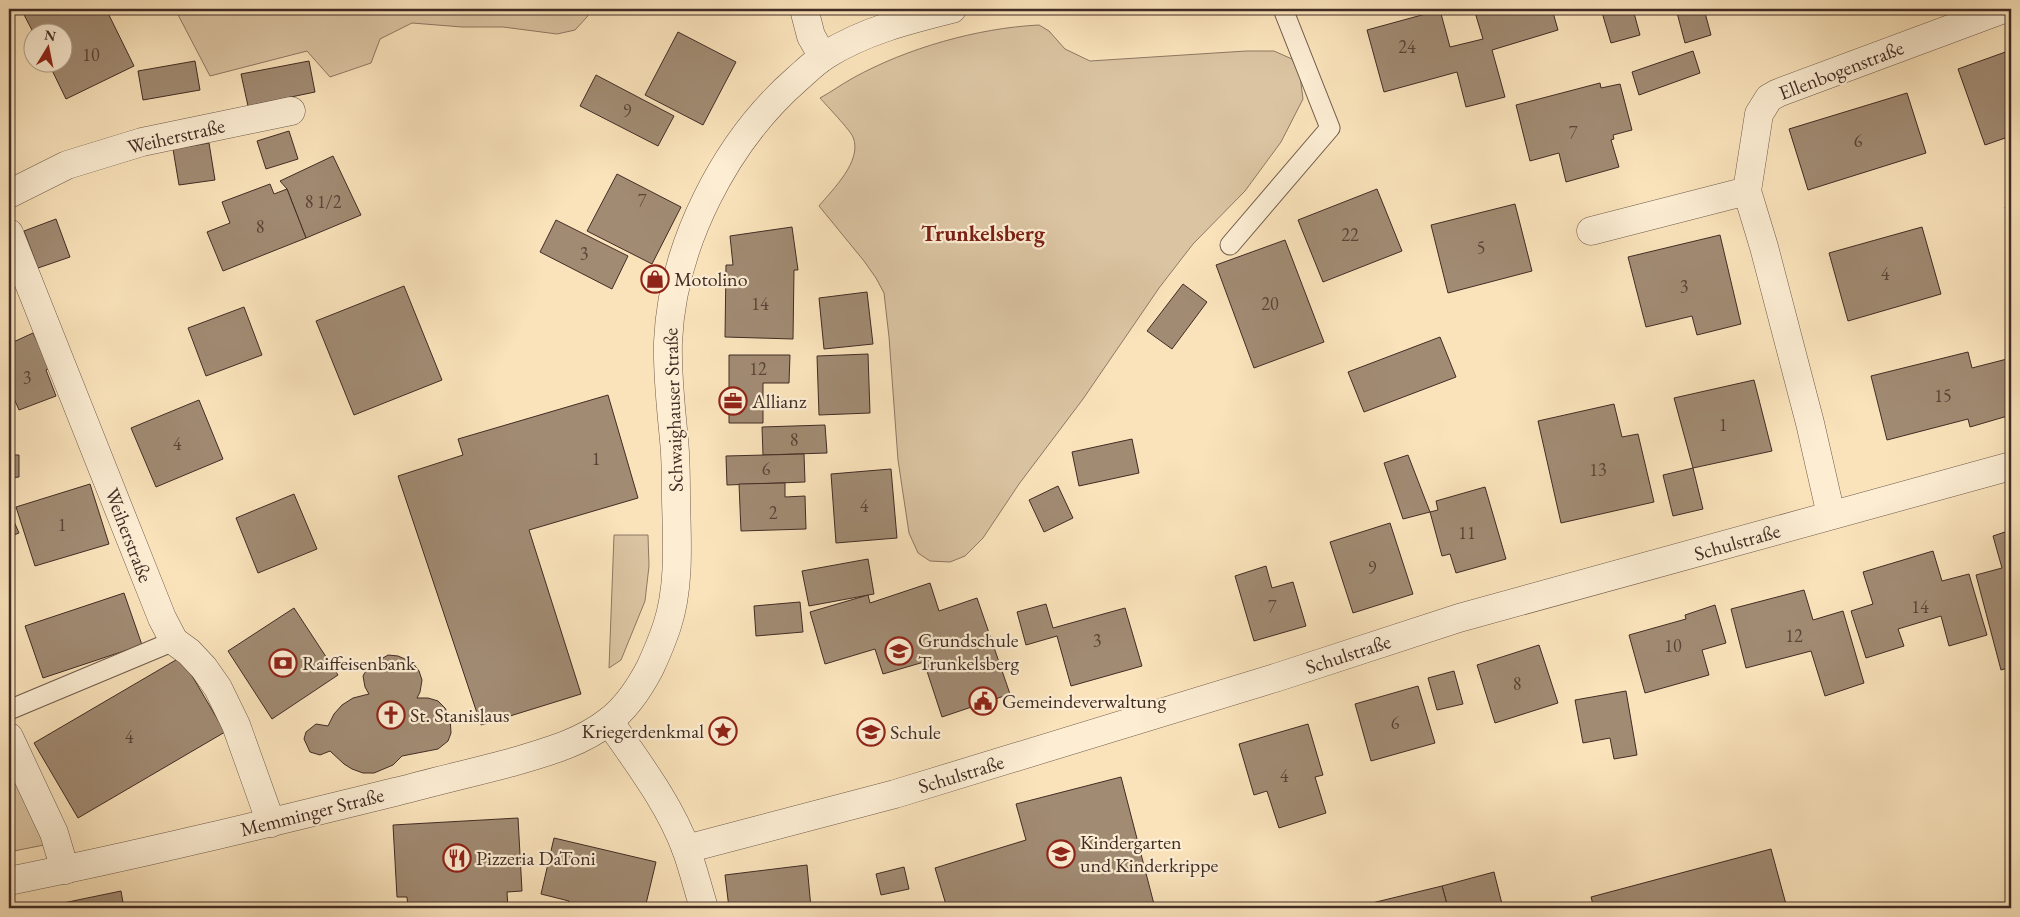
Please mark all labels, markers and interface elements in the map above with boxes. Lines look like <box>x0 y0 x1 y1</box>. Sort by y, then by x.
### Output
north arrow <box>22 22 72 72</box>
text: N <box>43 25 58 45</box>
street label: Ellenbogenstraße <box>1775 34 1907 106</box>
house number: 24 <box>1398 35 1416 58</box>
house number: 10 <box>82 43 100 66</box>
house number: 9 <box>623 99 632 122</box>
street label: Weiherstraße <box>125 112 227 160</box>
house number: 7 <box>1569 121 1578 144</box>
house number: 6 <box>1854 129 1863 152</box>
house number: 7 <box>638 189 647 212</box>
house number: 8 1/2 <box>305 190 342 213</box>
house number: 8 <box>256 215 264 238</box>
district label: Trunkelsberg <box>921 219 1046 248</box>
house number: 22 <box>1341 223 1359 246</box>
house number: 5 <box>1477 236 1485 259</box>
house number: 3 <box>580 242 588 265</box>
house number: 4 <box>1881 262 1890 285</box>
shop icon: Motolino <box>640 264 670 294</box>
place label: Motolino <box>674 266 748 292</box>
house number: 3 <box>1680 275 1688 298</box>
house number: 14 <box>751 292 769 315</box>
house number: 20 <box>1261 292 1279 315</box>
street label: Schwaighauser Straße <box>657 327 689 492</box>
house number: 12 <box>749 357 767 380</box>
house number: 3 <box>23 366 31 389</box>
house number: 15 <box>1934 384 1952 407</box>
office icon: Allianz <box>718 386 748 416</box>
place label: Allianz <box>751 388 807 414</box>
house number: 1 <box>1719 413 1727 436</box>
house number: 8 <box>790 428 798 451</box>
house number: 4 <box>173 432 182 455</box>
house number: 1 <box>592 447 600 470</box>
house number: 6 <box>762 457 771 480</box>
house number: 13 <box>1589 458 1607 481</box>
street label: Weiherstraße <box>99 484 159 586</box>
house number: 4 <box>860 494 869 517</box>
house number: 2 <box>769 501 778 524</box>
house number: 1 <box>58 513 66 536</box>
street label: Schulstraße <box>1691 517 1783 567</box>
house number: 11 <box>1458 521 1476 544</box>
house number: 9 <box>1368 556 1377 579</box>
house number: 7 <box>1268 595 1277 618</box>
house number: 14 <box>1911 595 1929 618</box>
house number: 12 <box>1785 624 1803 647</box>
place label: Grundschule Trunkelsberg <box>918 627 1019 676</box>
street label: Schulstraße <box>1302 628 1394 680</box>
house number: 3 <box>1093 629 1101 652</box>
house number: 10 <box>1664 634 1682 657</box>
school or university icon: Grundschule Trunkelsberg <box>884 636 914 666</box>
bank icon: Raiffeisenbank <box>268 648 298 678</box>
place label: Raiffeisenbank <box>302 650 416 676</box>
house number: 8 <box>1513 672 1521 695</box>
public building icon: Gemeindeverwaltung <box>968 686 998 716</box>
place label: Gemeindeverwaltung <box>1002 688 1166 714</box>
church icon: St. Stanislaus <box>376 700 406 730</box>
place label: St. Stanislaus <box>410 702 509 728</box>
house number: 6 <box>1391 711 1400 734</box>
place icon: Kriegerdenkmal <box>708 716 738 746</box>
school or university icon: Schule <box>856 717 886 747</box>
place label: Kriegerdenkmal <box>582 718 704 744</box>
place label: Schule <box>890 719 941 745</box>
house number: 4 <box>125 725 134 748</box>
street label: Schulstraße <box>915 749 1007 799</box>
house number: 4 <box>1280 764 1289 787</box>
street label: Memminger Straße <box>237 782 387 842</box>
place label: Kindergarten und Kinderkrippe <box>1080 829 1219 878</box>
school or university icon: Kindergarten und Kinderkrippe <box>1046 839 1076 869</box>
restaurant icon: Pizzeria DaToni <box>442 843 472 873</box>
place label: Pizzeria DaToni <box>476 845 596 871</box>

